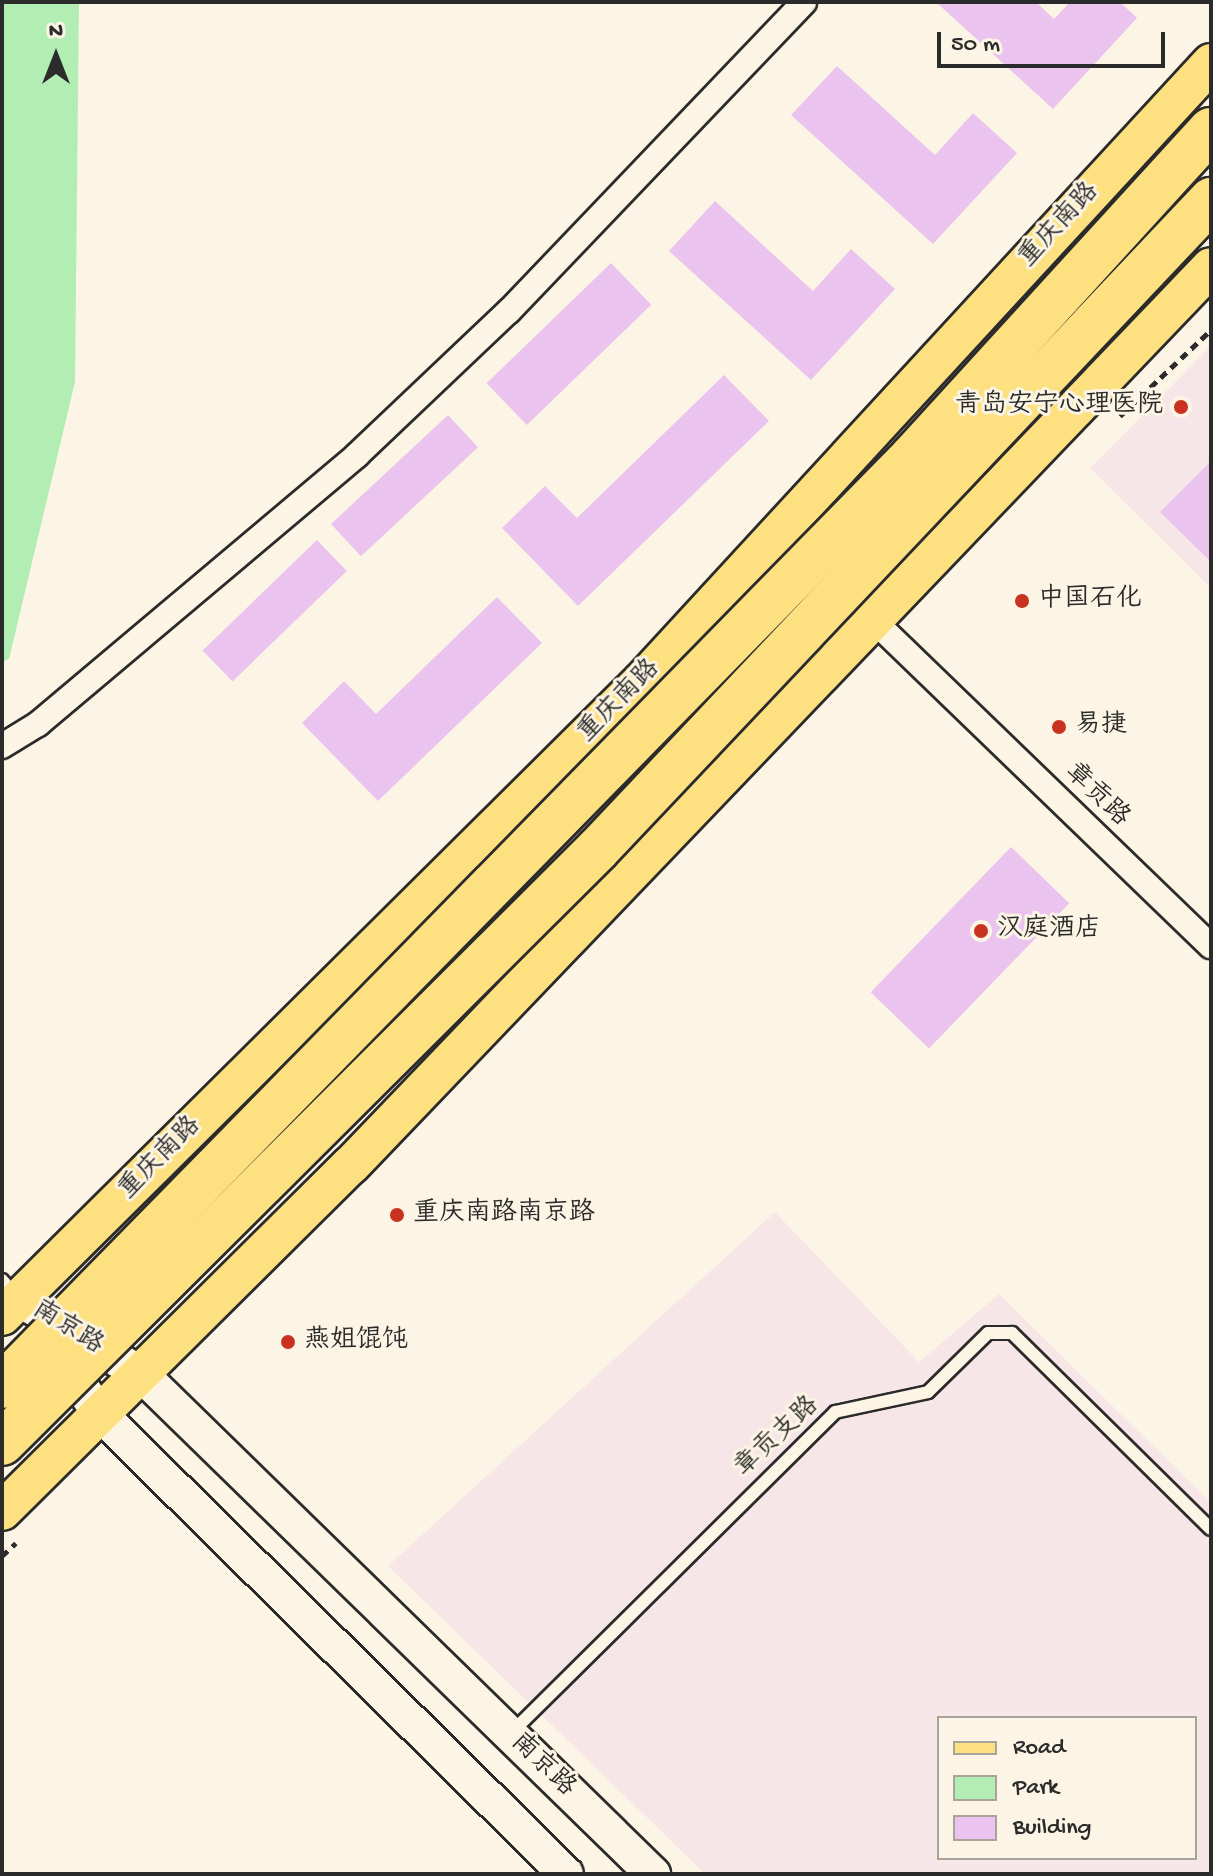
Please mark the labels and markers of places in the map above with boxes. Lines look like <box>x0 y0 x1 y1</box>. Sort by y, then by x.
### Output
place label: 青岛安宁心理医院 <box>955 391 1163 423</box>
marker: 青岛安宁心理医院 <box>1170 396 1192 418</box>
place label: 中国石化 <box>1038 585 1142 617</box>
marker: 中国石化 <box>1013 592 1031 610</box>
place label: 易捷 <box>1075 711 1127 743</box>
marker: 易捷 <box>1050 718 1068 736</box>
place label: 汉庭酒店 <box>997 915 1101 947</box>
marker: 汉庭酒店 <box>972 922 990 940</box>
place label: 重庆南路南京路 <box>413 1199 595 1231</box>
marker: 重庆南路南京路 <box>388 1206 406 1224</box>
place label: 燕姐馄饨 <box>304 1326 408 1358</box>
marker: 燕姐馄饨 <box>279 1333 297 1351</box>

